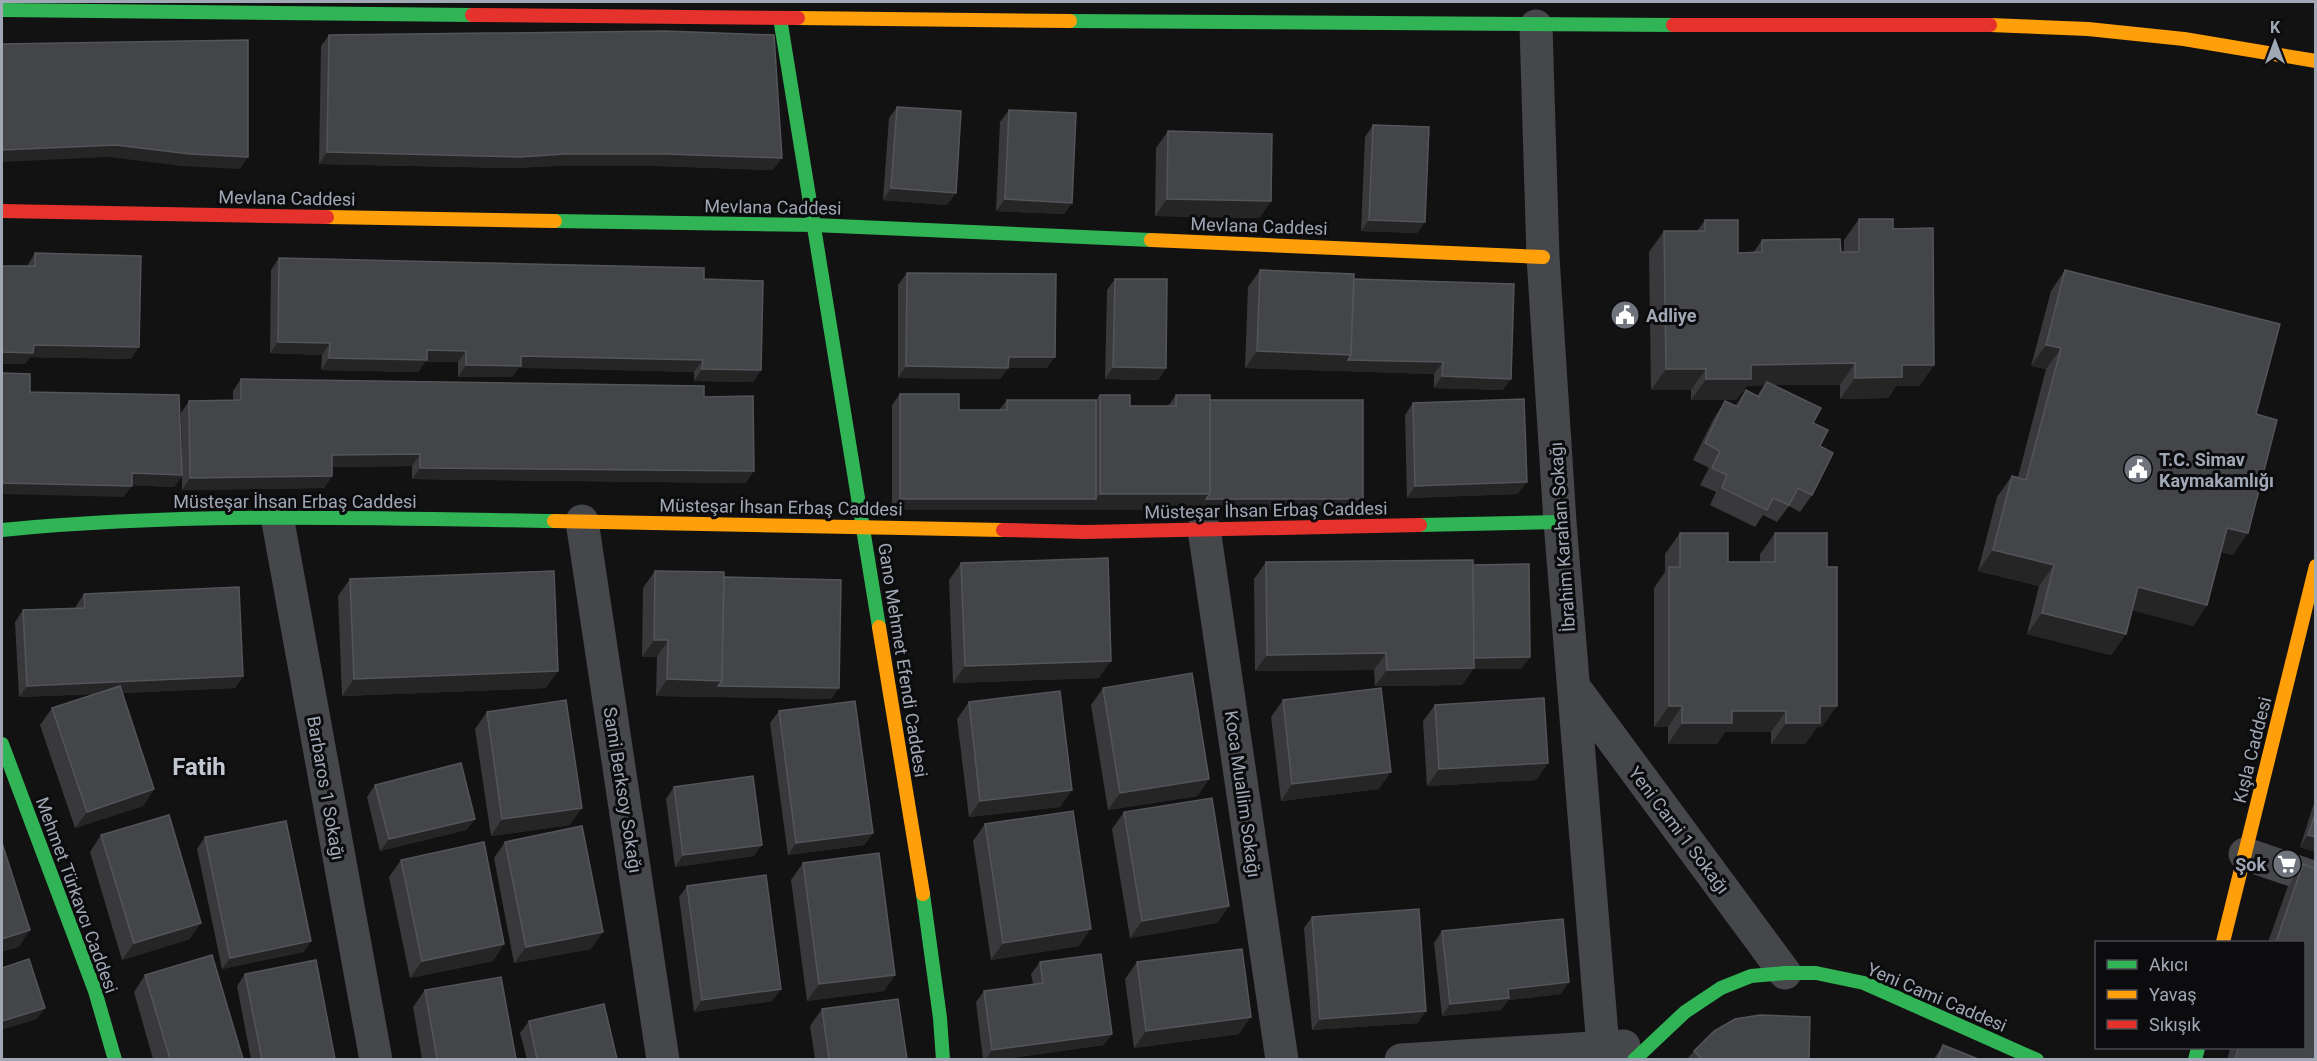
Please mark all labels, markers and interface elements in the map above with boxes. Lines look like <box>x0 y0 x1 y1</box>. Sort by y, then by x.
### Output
north arrow <box>2245 12 2305 72</box>
text: K <box>2270 18 2281 37</box>
street label: Mevlana Caddesi <box>218 186 356 210</box>
street label: Mevlana Caddesi <box>704 195 842 219</box>
street label: Mevlana Caddesi <box>1190 213 1328 239</box>
public building icon: Adliye <box>1609 299 1641 331</box>
place label: Adliye <box>1646 305 1697 326</box>
street label: İbrahim Karahan Sokağı <box>1545 441 1579 633</box>
place label: T.C. Simav Kaymakamlığı <box>2159 449 2274 491</box>
public building icon: T.C. Simav Kaymakamlığı <box>2122 453 2154 485</box>
street label: Müsteşar İhsan Erbaş Caddesi <box>173 491 417 512</box>
street label: Müsteşar İhsan Erbaş Caddesi <box>659 494 903 520</box>
street label: Müsteşar İhsan Erbaş Caddesi <box>1144 497 1388 523</box>
street label: Gano Mehmet Efendi Caddesi <box>874 541 932 779</box>
street label: Kışla Caddesi <box>2229 695 2275 805</box>
street label: Sami Berksoy Sokağı <box>599 705 647 875</box>
street label: Koca Muallim Sokağı <box>1221 709 1265 879</box>
street label: Barbaros 1 Sokağı <box>303 714 349 862</box>
district label: Fatih <box>172 753 226 781</box>
street label: Yeni Cami 1 Sokağı <box>1624 762 1734 898</box>
street label: Mehmet Türkavcı Caddesi <box>32 794 122 996</box>
supermarket icon: Şok <box>2271 848 2303 880</box>
place label: Şok <box>2235 854 2266 875</box>
legend <box>2095 941 2305 1049</box>
text: Akıcı <box>2149 954 2188 975</box>
street label: Yeni Cami Caddesi <box>1864 958 2010 1036</box>
text: Yavaş <box>2149 984 2197 1005</box>
text: Sıkışık <box>2149 1014 2201 1035</box>

